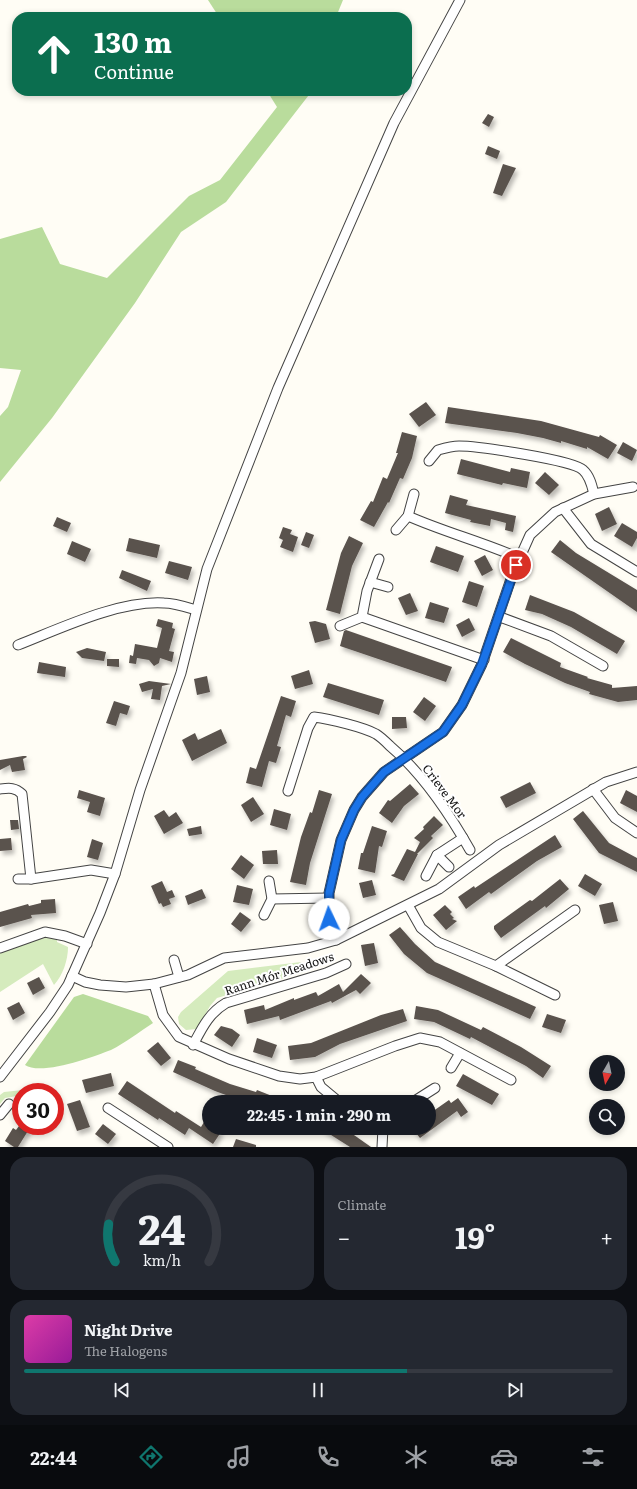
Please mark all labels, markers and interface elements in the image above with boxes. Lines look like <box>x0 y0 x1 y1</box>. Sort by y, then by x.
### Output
text: 130 m <box>94 20 172 62</box>
icon: ahead <box>28 28 80 80</box>
text: Continue <box>94 58 174 85</box>
pin <box>499 548 533 582</box>
icon: arrive <box>505 554 527 576</box>
street label: Crieve Mor <box>419 760 472 822</box>
position arrow <box>308 898 350 940</box>
street label: Rann Mór Meadows <box>222 947 337 999</box>
north arrow <box>589 1055 625 1091</box>
map controls <box>589 1055 625 1135</box>
speed limit sign: 30 <box>12 1083 64 1135</box>
button: search <box>589 1099 625 1135</box>
text: 22:45 · 1 min · 290 m <box>247 1103 391 1126</box>
text: 24 <box>138 1195 185 1257</box>
text: Climate <box>338 1195 386 1214</box>
text: 19° <box>455 1214 495 1258</box>
text: − <box>338 1220 350 1253</box>
text: + <box>600 1220 613 1253</box>
text: km/h <box>143 1248 181 1269</box>
text: Night Drive <box>84 1318 173 1341</box>
text: The Halogens <box>84 1341 167 1360</box>
icon: previous <box>111 1379 133 1401</box>
icon: pause <box>307 1379 329 1401</box>
icon: next <box>504 1379 526 1401</box>
icon: directions <box>137 1443 165 1471</box>
icon: music <box>225 1443 253 1471</box>
icon: phone <box>314 1443 342 1471</box>
icon: climate <box>402 1443 430 1471</box>
icon: car <box>490 1443 518 1471</box>
icon: filters <box>579 1443 607 1471</box>
text: 22:44 <box>30 1444 77 1471</box>

